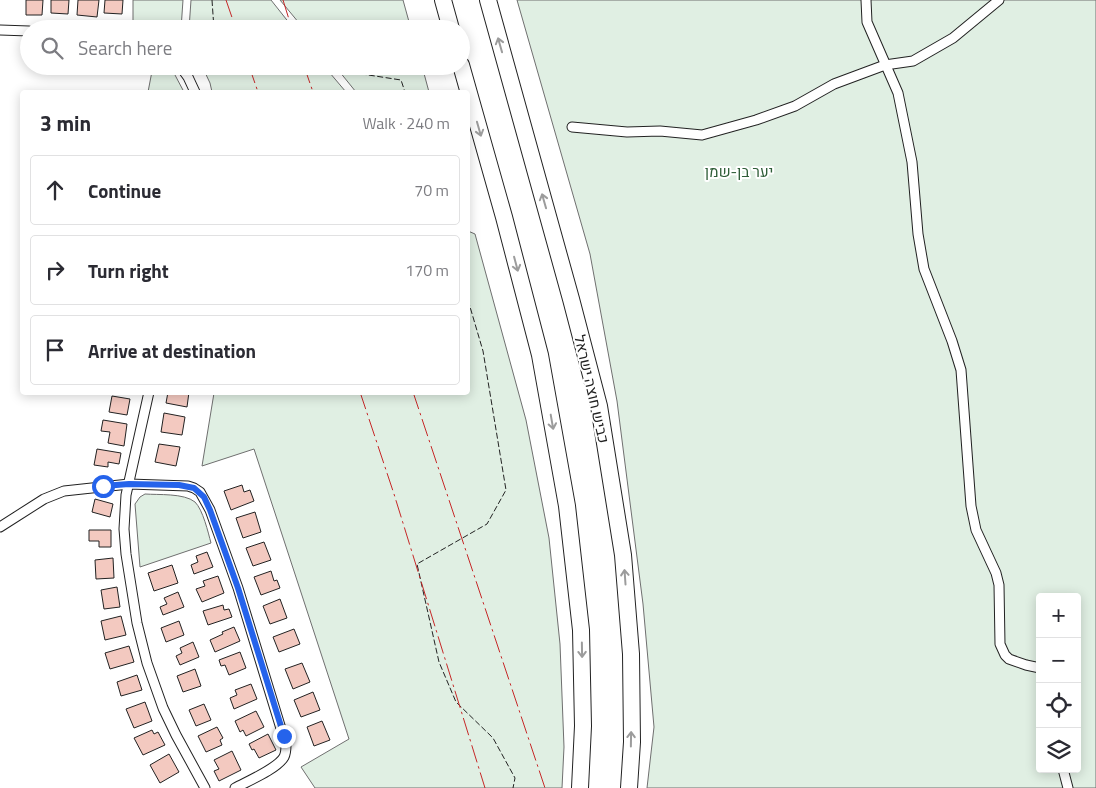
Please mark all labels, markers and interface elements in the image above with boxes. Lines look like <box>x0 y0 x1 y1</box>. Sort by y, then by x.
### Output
search box <box>20 20 470 75</box>
text: Search here <box>78 33 172 62</box>
icon: search <box>38 34 66 62</box>
one-way arrow <box>495 37 505 53</box>
text: 3 min <box>40 107 91 139</box>
text: Walk · 240 m <box>362 111 450 135</box>
one-way arrow <box>475 120 484 136</box>
park label: יער בן-שמן <box>705 160 773 183</box>
icon: ahead <box>41 176 69 204</box>
text: Continue <box>88 176 161 205</box>
text: 70 m <box>414 178 449 202</box>
one-way arrow <box>538 194 548 210</box>
one-way arrow <box>512 255 521 271</box>
icon: right <box>41 256 69 284</box>
text: Turn right <box>88 256 169 285</box>
text: 170 m <box>405 258 449 282</box>
street label: כביש חוצה ישראל <box>568 332 616 446</box>
icon: arrive <box>41 336 69 364</box>
text: Arrive at destination <box>88 336 256 365</box>
one-way arrow <box>547 414 557 430</box>
route start <box>92 475 115 498</box>
one-way arrow <box>620 569 630 585</box>
map controls <box>1036 593 1081 773</box>
button: + <box>1036 593 1081 638</box>
button: − <box>1036 638 1081 683</box>
one-way arrow <box>577 642 586 658</box>
button: locate <box>1036 683 1081 728</box>
route end <box>273 725 296 748</box>
button: layers <box>1036 728 1081 773</box>
one-way arrow <box>626 732 636 748</box>

